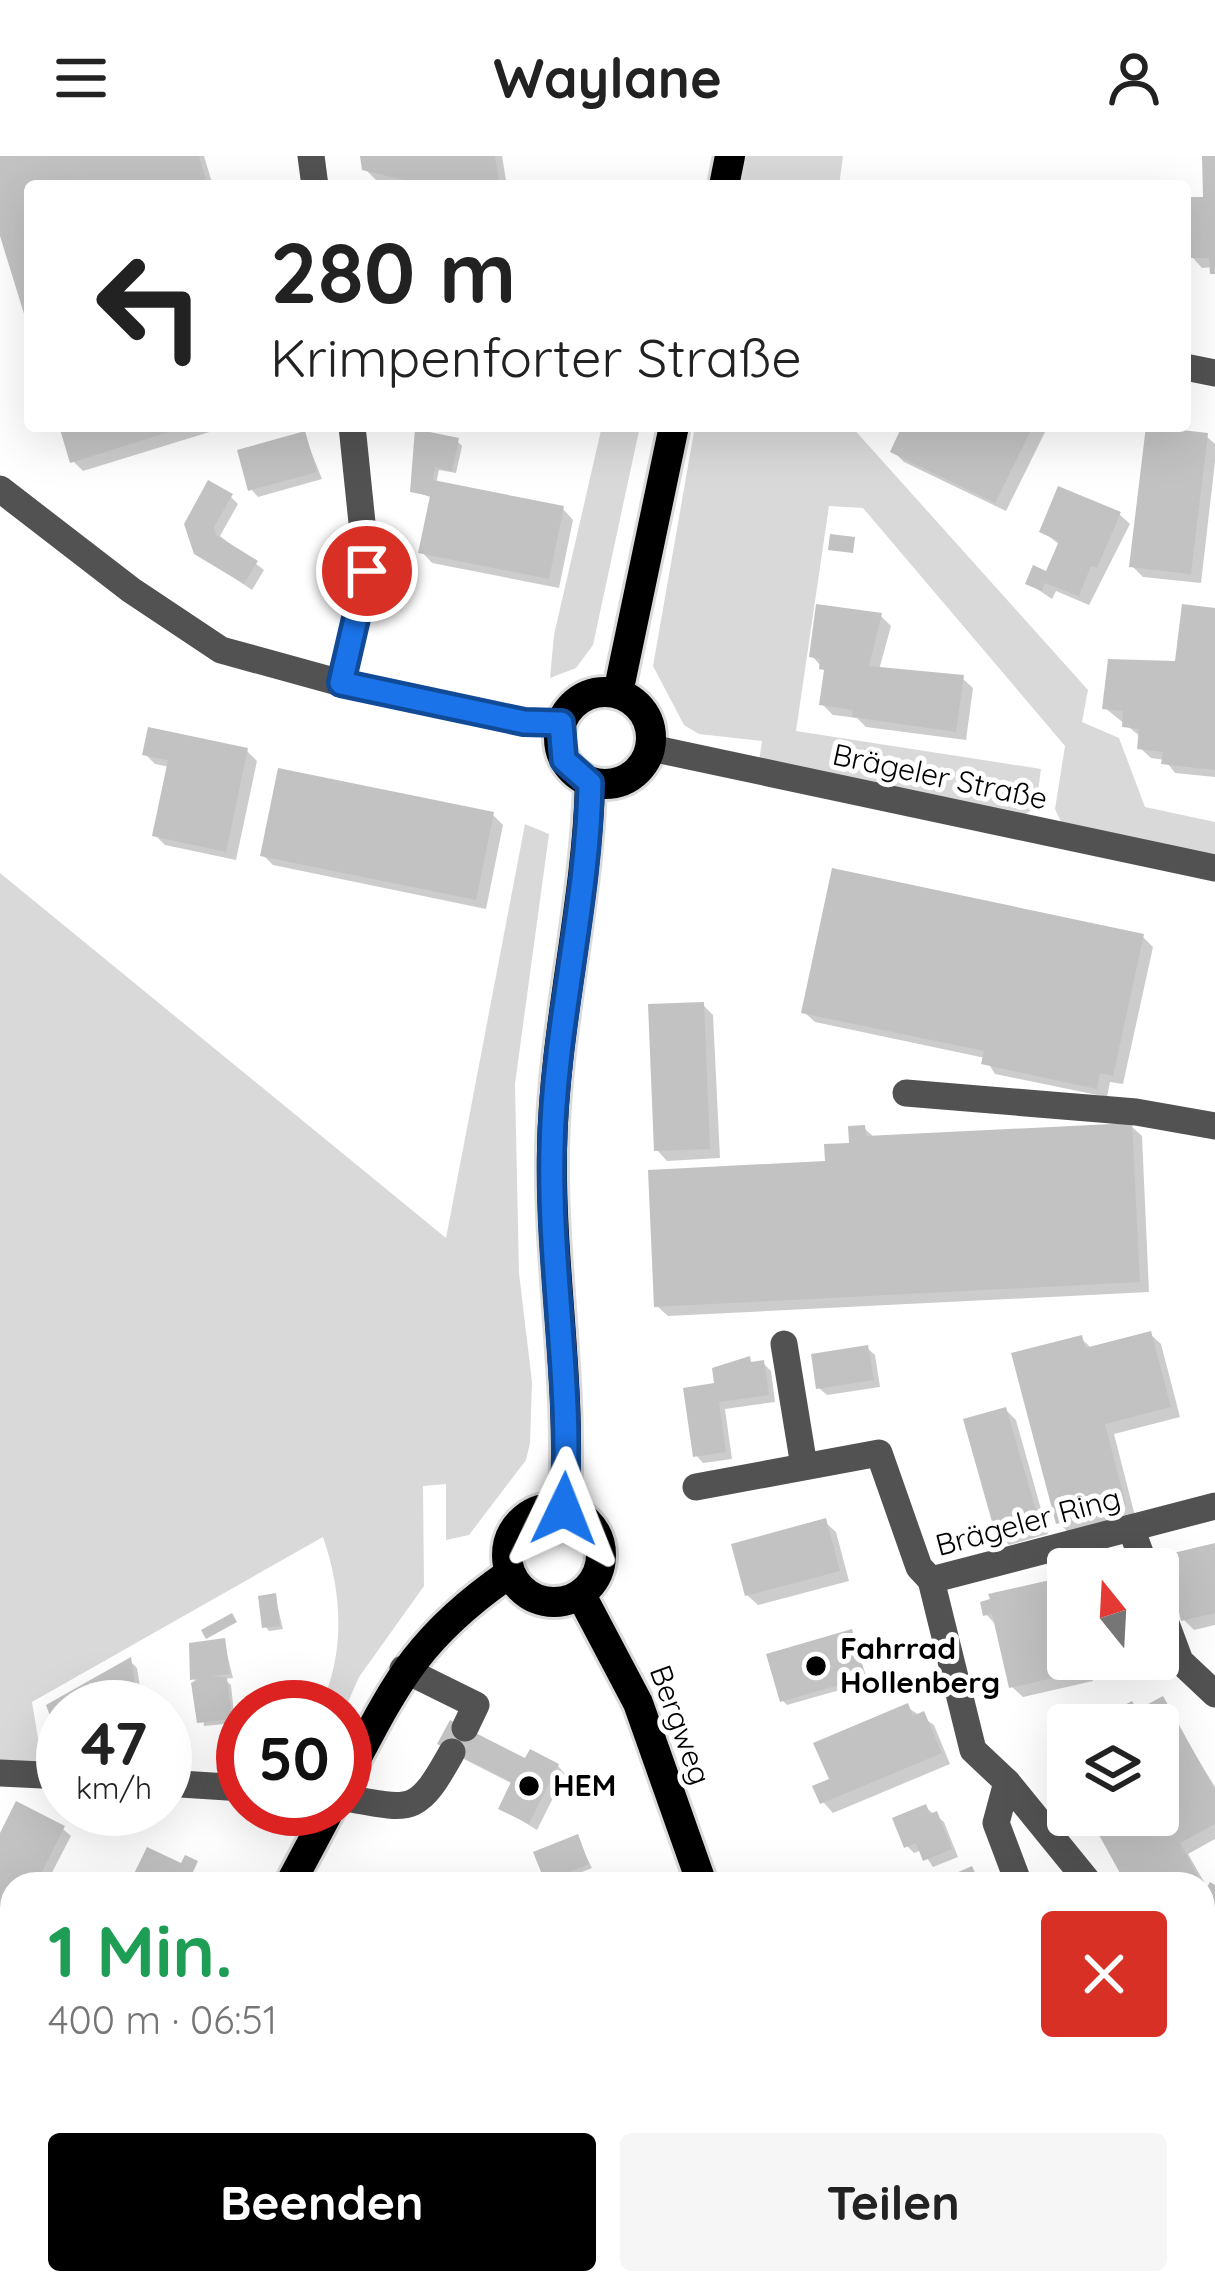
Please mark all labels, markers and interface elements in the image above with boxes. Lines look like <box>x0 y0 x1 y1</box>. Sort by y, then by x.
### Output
text: Waylane <box>493 44 722 112</box>
icon: menu <box>48 45 114 111</box>
icon: person <box>1101 45 1167 111</box>
text: 280 m <box>270 219 516 324</box>
icon: left <box>72 228 228 384</box>
text: Krimpenforter Straße <box>270 323 802 391</box>
pin <box>316 520 418 622</box>
icon: arrive <box>334 538 400 604</box>
street label: Brägeler Straße <box>829 735 1051 817</box>
position arrow <box>501 1446 627 1572</box>
street label: Brägeler Ring <box>931 1478 1124 1564</box>
north arrow <box>1047 1548 1179 1680</box>
map controls <box>1047 1548 1179 1836</box>
place label: Fahrrad Hollenberg <box>840 1629 1000 1701</box>
marker: Fahrrad Hollenberg <box>803 1653 829 1679</box>
street label: Bergweg <box>642 1660 720 1790</box>
speed limit sign: 50 <box>216 1680 372 1836</box>
button: layers <box>1047 1704 1179 1836</box>
text: 47 <box>81 1705 147 1780</box>
place label: HEM <box>553 1766 616 1804</box>
text: km/h <box>76 1769 152 1807</box>
marker: HEM <box>516 1773 542 1799</box>
text: 1 Min. <box>48 1905 233 1995</box>
button: close <box>1041 1911 1167 2037</box>
text: 400 m · 06:51 <box>48 1995 277 2044</box>
button: Beenden <box>48 2133 596 2271</box>
button: Teilen <box>620 2133 1167 2271</box>

